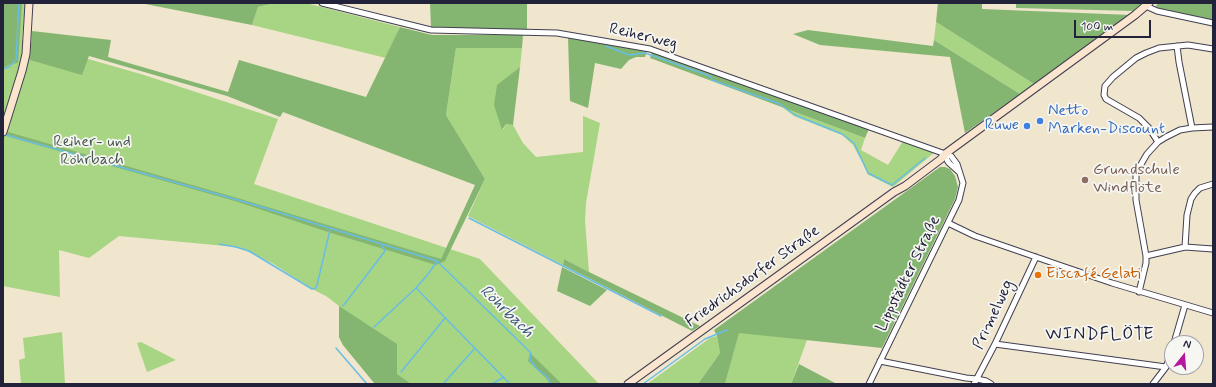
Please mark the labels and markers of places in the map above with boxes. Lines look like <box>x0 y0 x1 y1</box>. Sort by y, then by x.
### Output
place label: Netto Marken-Discount <box>1048 102 1165 140</box>
place label: Ruwe <box>985 116 1019 136</box>
marker: Netto Marken-Discount <box>1035 116 1045 126</box>
marker: Ruwe <box>1022 121 1032 131</box>
place label: Grundschule Windflöte <box>1093 161 1180 199</box>
marker: Grundschule Windflöte <box>1080 175 1090 185</box>
place label: Eiscafé Gelati <box>1046 265 1141 285</box>
marker: Eiscafé Gelati <box>1033 270 1043 280</box>

